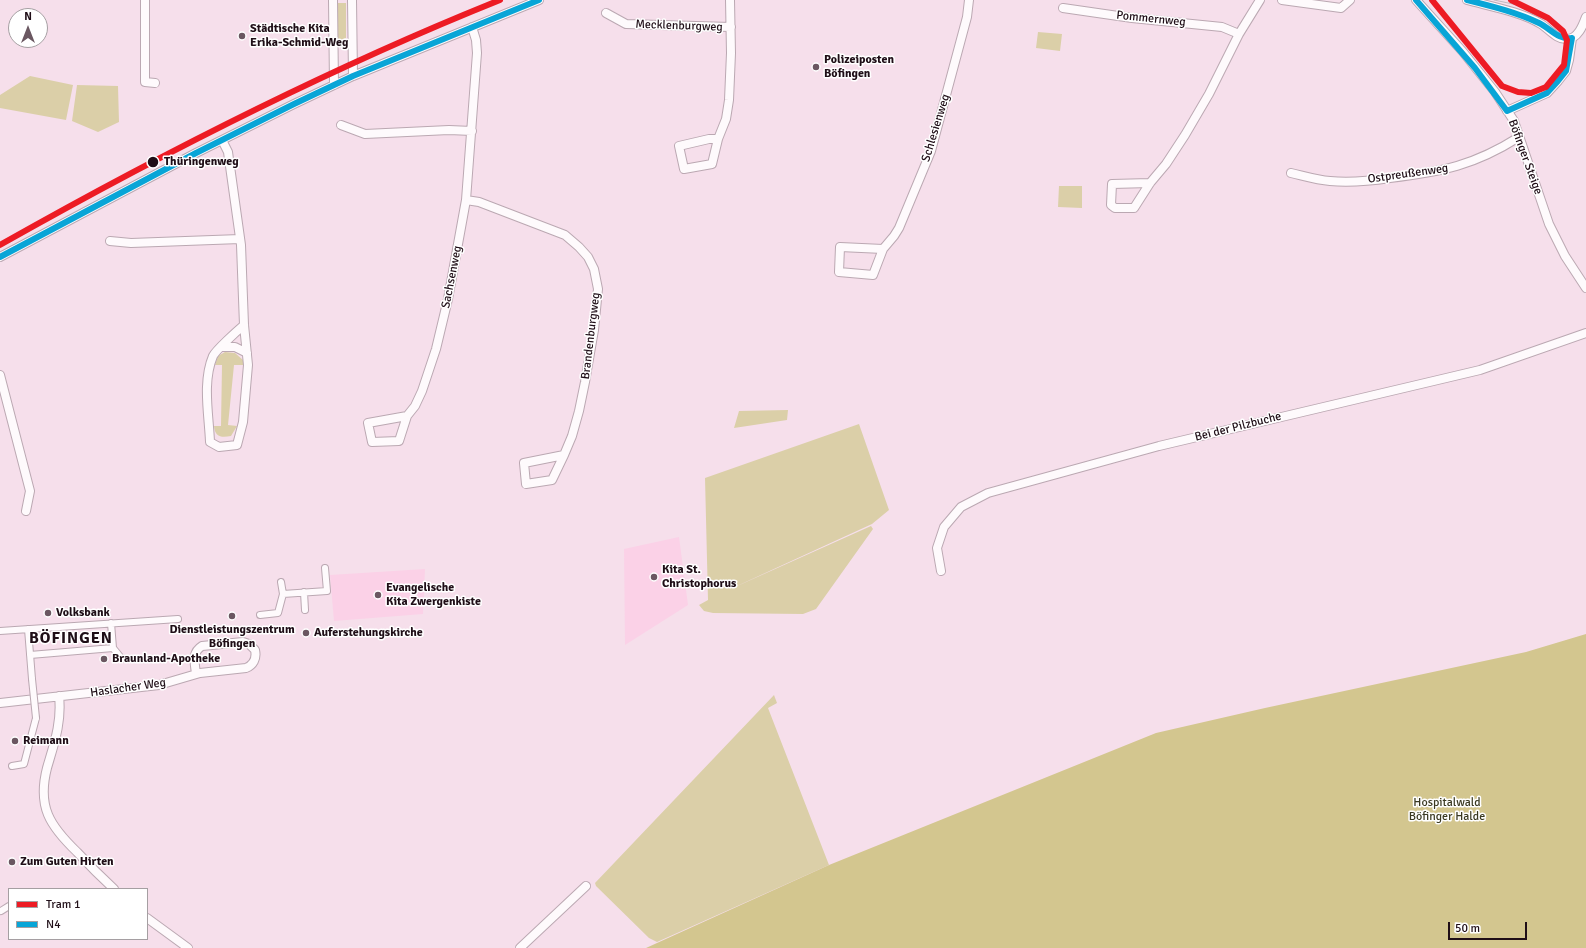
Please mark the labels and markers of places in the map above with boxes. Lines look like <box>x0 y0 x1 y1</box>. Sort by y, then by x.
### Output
place label: Städtische Kita Erika-Schmid-Weg <box>250 22 348 50</box>
marker: Städtische Kita Erika-Schmid-Weg <box>237 31 247 41</box>
place label: Polizeiposten Böfingen <box>824 53 894 81</box>
marker: Polizeiposten Böfingen <box>811 62 821 72</box>
marker: Thüringenweg <box>146 155 160 169</box>
place label: Thüringenweg <box>164 155 239 169</box>
place label: Kita St. Christophorus <box>662 563 736 591</box>
marker: Kita St. Christophorus <box>649 572 659 582</box>
place label: Evangelische Kita Zwergenkiste <box>386 581 481 609</box>
marker: Evangelische Kita Zwergenkiste <box>373 590 383 600</box>
place label: Volksbank <box>56 606 110 620</box>
marker: Volksbank <box>43 608 53 618</box>
marker: Dienstleistungszentrum Böfingen <box>227 611 237 621</box>
place label: Dienstleistungszentrum Böfingen <box>169 623 295 651</box>
place label: Auferstehungskirche <box>314 626 423 640</box>
marker: Auferstehungskirche <box>301 628 311 638</box>
place label: Braunland-Apotheke <box>112 652 220 666</box>
marker: Braunland-Apotheke <box>99 654 109 664</box>
place label: Reimann <box>23 734 69 748</box>
marker: Reimann <box>10 736 20 746</box>
place label: Zum Guten Hirten <box>20 855 114 869</box>
marker: Zum Guten Hirten <box>7 857 17 867</box>

